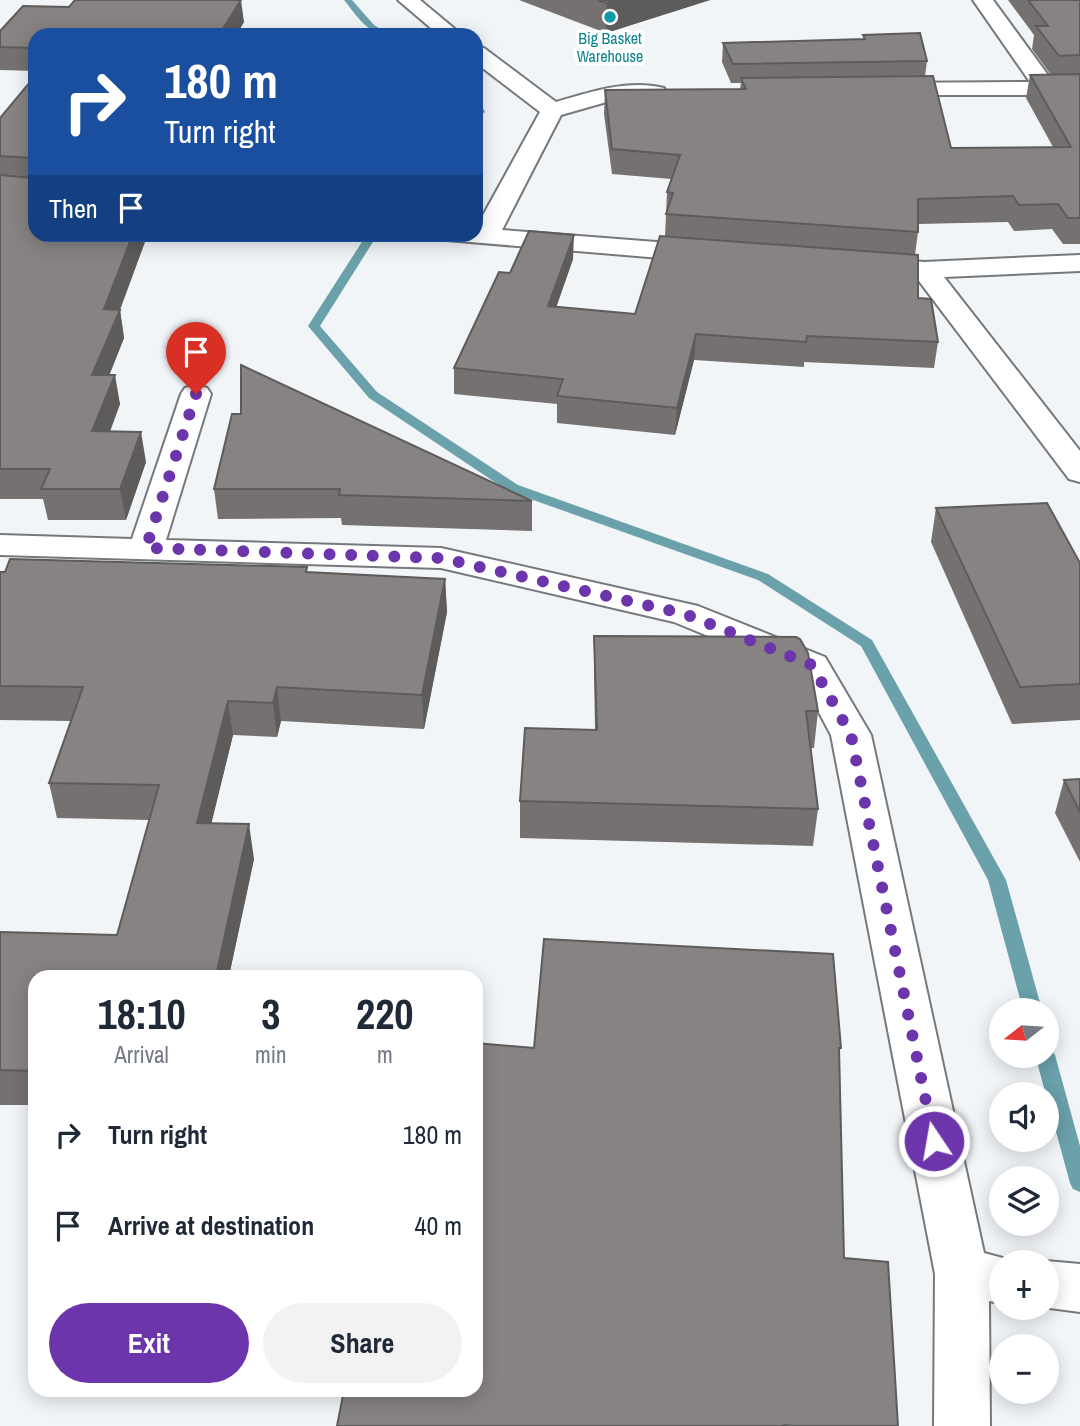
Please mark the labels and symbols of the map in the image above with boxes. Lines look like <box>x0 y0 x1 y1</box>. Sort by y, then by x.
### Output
marker: Big Basket Warehouse <box>602 9 618 25</box>
place label: Big Basket Warehouse <box>577 27 643 67</box>
pin <box>166 322 226 394</box>
north arrow <box>989 998 1059 1068</box>
position arrow <box>897 1104 971 1178</box>

